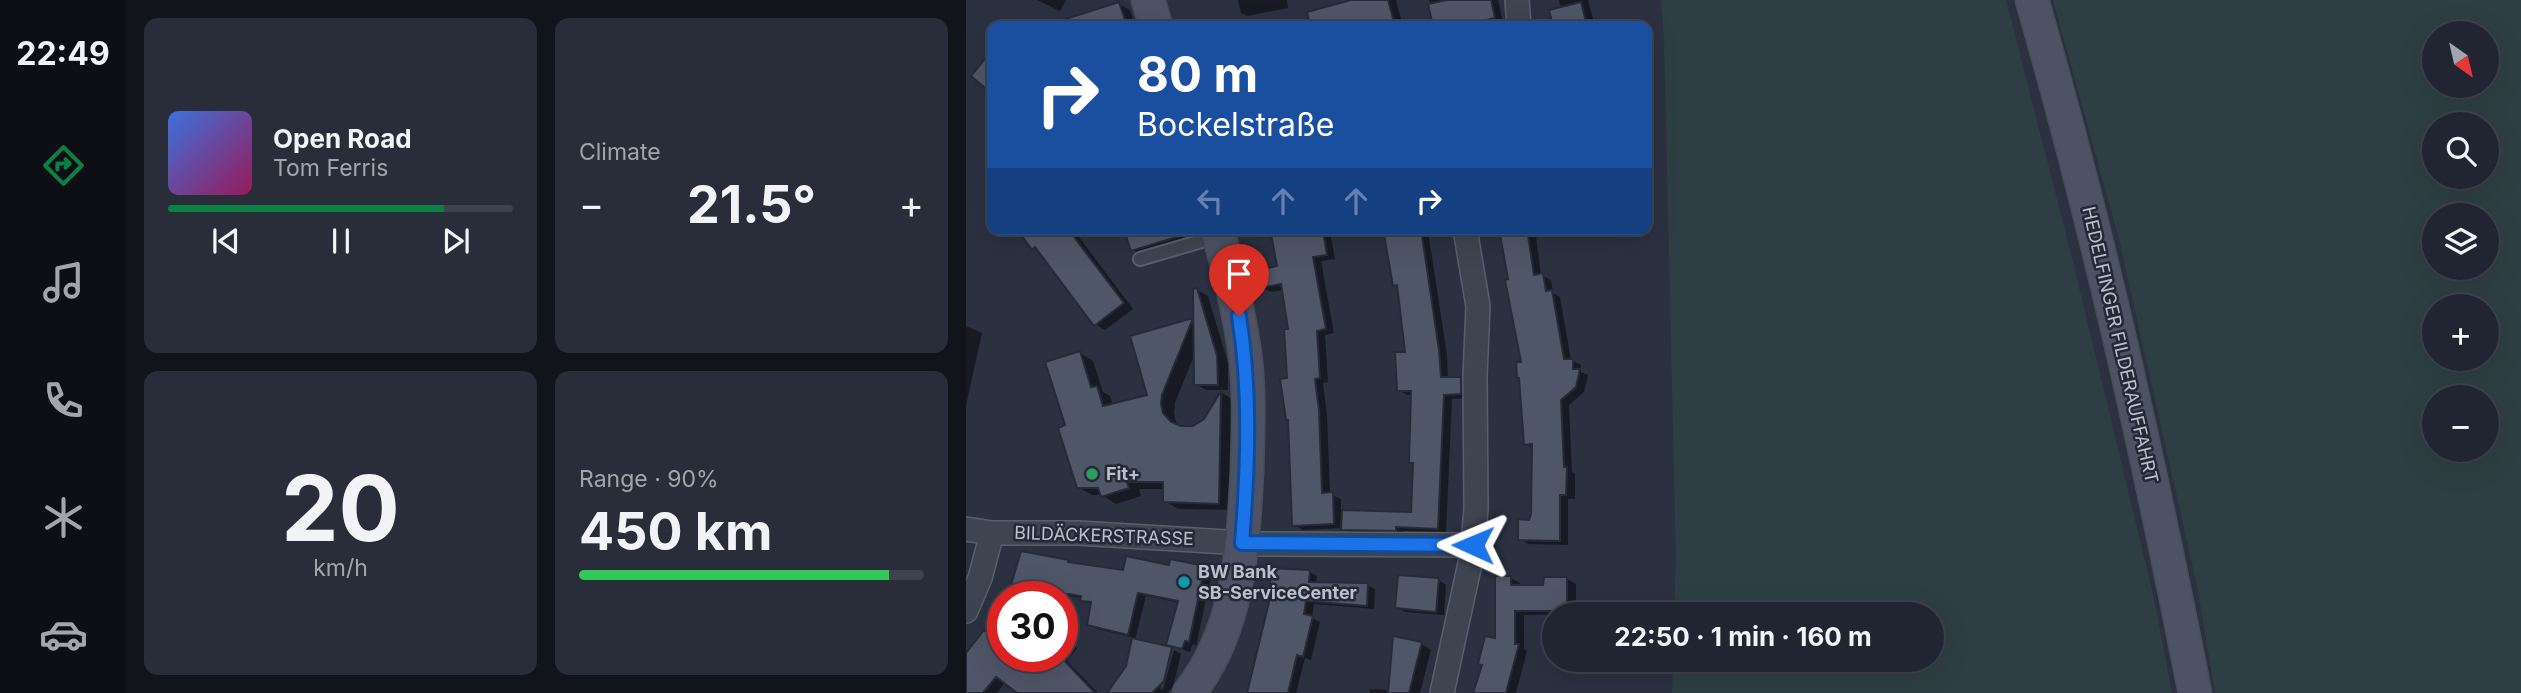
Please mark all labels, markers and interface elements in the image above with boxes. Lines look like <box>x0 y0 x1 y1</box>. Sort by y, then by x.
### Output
north arrow <box>2422 21 2499 98</box>
map controls <box>2422 21 2499 462</box>
text: 22:49 <box>16 34 110 73</box>
text: 80 m <box>1137 45 1258 104</box>
icon: right <box>1022 49 1113 140</box>
text: Bockelstraße <box>1137 105 1334 144</box>
button: search <box>2422 112 2499 189</box>
text: Open Road <box>273 123 412 154</box>
text: Climate <box>579 138 661 166</box>
icon: directions <box>39 141 88 190</box>
text: Tom Ferris <box>273 154 388 182</box>
text: 21.5° <box>687 173 816 236</box>
text: − <box>579 181 604 227</box>
text: + <box>899 181 924 227</box>
icon: left <box>1191 182 1229 220</box>
icon: ahead <box>1264 182 1302 220</box>
icon: ahead <box>1337 182 1375 220</box>
icon: right <box>1410 182 1448 220</box>
button: layers <box>2422 203 2499 280</box>
street label: HEDELFINGER FILDERAUFFAHRT <box>2078 205 2163 485</box>
icon: previous <box>207 222 245 260</box>
icon: pause <box>322 222 360 260</box>
icon: next <box>437 222 475 260</box>
pin <box>1209 244 1269 316</box>
icon: arrive <box>1220 255 1258 293</box>
icon: music <box>39 258 88 307</box>
button: + <box>2422 294 2499 371</box>
icon: phone <box>39 376 88 425</box>
button: − <box>2422 385 2499 462</box>
text: 20 <box>281 453 400 563</box>
place label: Fit+ <box>1106 463 1140 484</box>
text: Range · 90% <box>579 465 719 493</box>
marker: Fit+ <box>1084 466 1100 482</box>
icon: climate <box>39 493 88 542</box>
text: 450 km <box>579 500 772 563</box>
position arrow <box>1436 508 1510 582</box>
street label: BILDÄCKERSTRASSE <box>1014 521 1194 549</box>
text: km/h <box>313 554 368 582</box>
place label: BW Bank SB-ServiceCenter <box>1198 561 1357 603</box>
marker: BW Bank SB-ServiceCenter <box>1176 574 1192 590</box>
speed limit sign: 30 <box>987 581 1078 672</box>
icon: car <box>39 610 88 659</box>
text: 22:50 · 1 min · 160 m <box>1614 621 1872 652</box>

